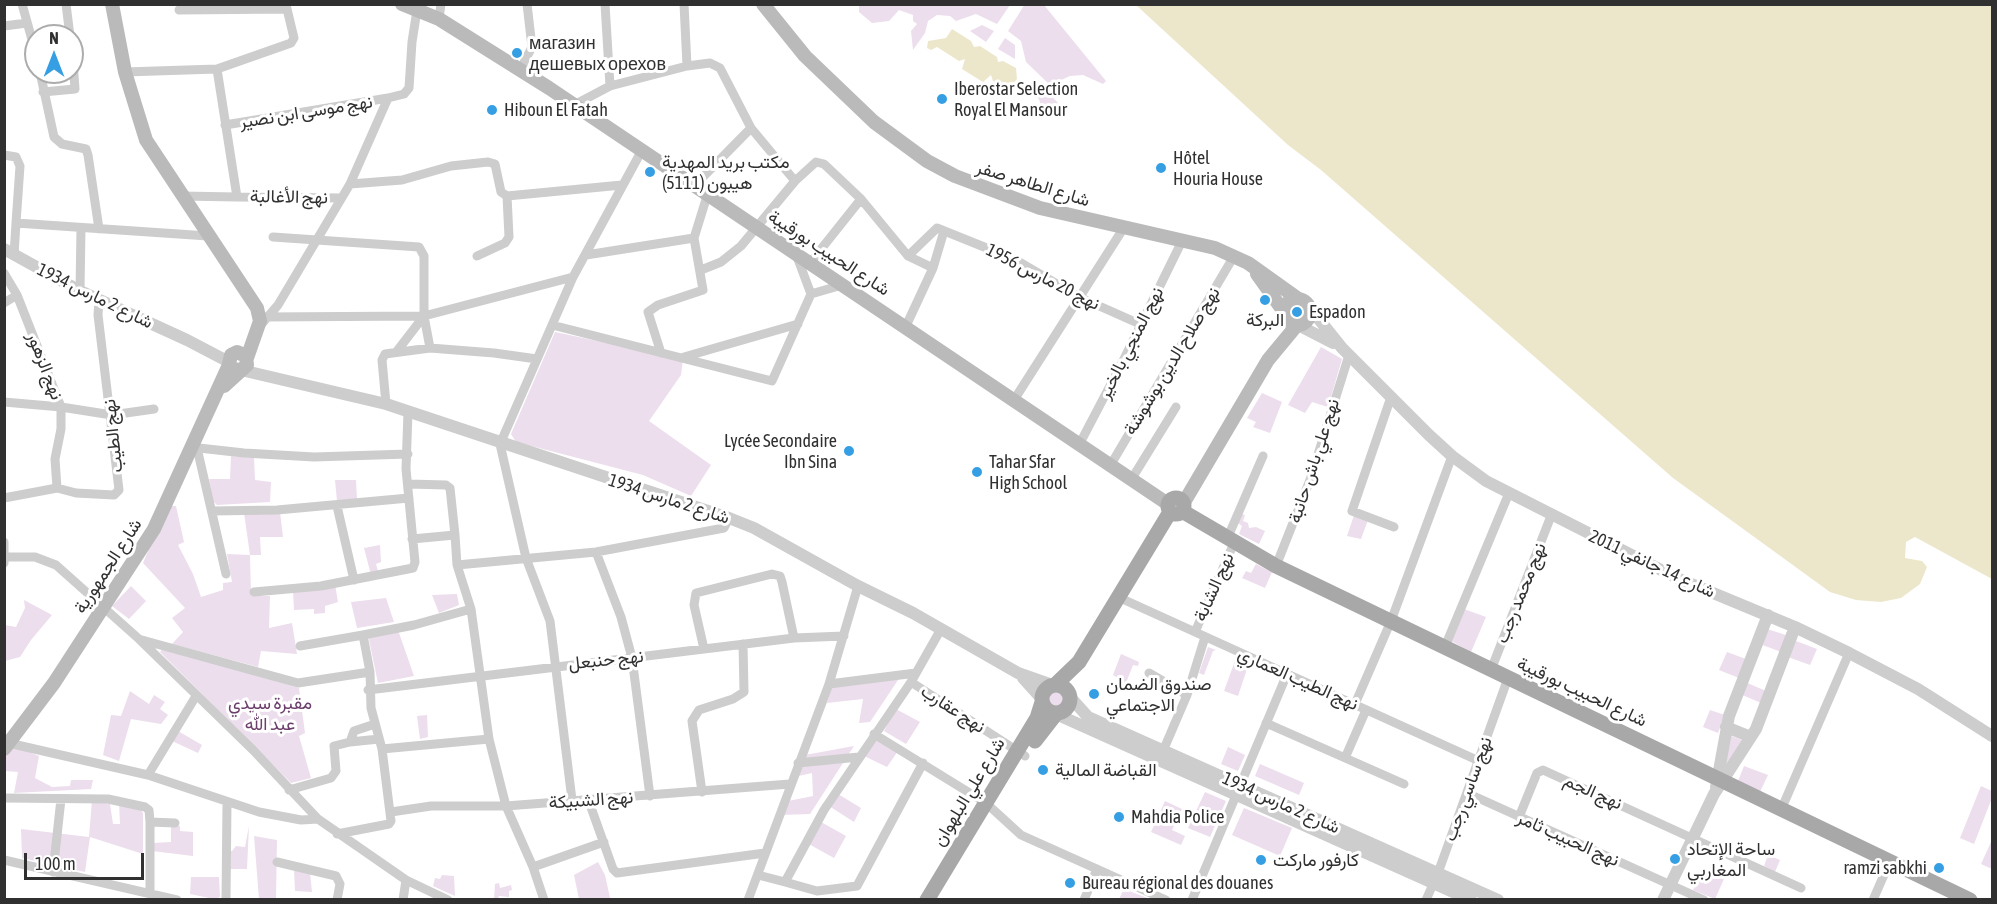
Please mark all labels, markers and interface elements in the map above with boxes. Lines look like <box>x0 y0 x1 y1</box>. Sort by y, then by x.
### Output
north arrow <box>24 24 84 84</box>
text: N <box>49 29 59 47</box>
place label: магазин дешевых орехов <box>529 32 666 74</box>
marker: магазин дешевых орехов <box>510 46 524 60</box>
place label: Iberostar Selection Royal El Mansour <box>954 78 1078 121</box>
street label: نهج موسى ابن نصير <box>238 91 374 133</box>
marker: Iberostar Selection Royal El Mansour <box>935 92 949 106</box>
place label: Hiboun El Fatah <box>504 99 608 121</box>
marker: Hiboun El Fatah <box>485 103 499 117</box>
place label: Hôtel Houria House <box>1173 147 1263 190</box>
place label: مكتب بريد المهدية هيبون (5111) <box>662 151 789 194</box>
street label: شارع الطاهر صفر <box>974 156 1092 212</box>
marker: Hôtel Houria House <box>1154 161 1168 175</box>
marker: مكتب بريد المهدية هيبون (5111) <box>643 165 657 179</box>
street label: نهج الأغالبة <box>250 186 328 208</box>
street label: شارع الحبيب بورقيبة <box>764 206 894 300</box>
street label: نهج 20 مارس 1956 <box>982 239 1104 315</box>
street label: شارع 2 مارس 1934 <box>34 259 156 333</box>
street label: نهج المنجي بالخير <box>1094 283 1168 403</box>
street label: نهج صلاح الدين بوشوشة <box>1119 283 1225 439</box>
marker: البركة <box>1258 293 1272 307</box>
place label: Espadon <box>1309 301 1366 323</box>
marker: Espadon <box>1290 305 1304 319</box>
place label: البركة <box>1246 309 1284 331</box>
street label: نهج الزهور <box>22 329 68 403</box>
street label: نهج علي باش حانبة <box>1284 396 1344 526</box>
street label: نهج الطيب <box>98 398 128 474</box>
place label: Lycée Secondaire Ibn Sina <box>724 430 837 472</box>
marker: Lycée Secondaire Ibn Sina <box>842 444 856 458</box>
place label: Tahar Sfar High School <box>989 451 1067 494</box>
marker: Tahar Sfar High School <box>970 465 984 479</box>
street label: شارع 2 مارس 1934 <box>606 469 732 529</box>
street label: شارع الجمهورية <box>69 515 147 617</box>
street label: شارع 14 جانفي 2011 <box>1585 525 1719 603</box>
street label: نهج محمد رجب <box>1491 539 1551 647</box>
street label: نهج الشابة <box>1189 549 1239 625</box>
street label: نهج الطيب العماري <box>1234 643 1362 715</box>
street label: نهج حنبعل <box>567 645 645 675</box>
street label: شارع الحبيب بورقيبة <box>1514 652 1650 732</box>
place label: صندوق الضمان الاجتماعي <box>1106 673 1212 716</box>
street label: نهج عقارب <box>917 680 989 738</box>
marker: صندوق الضمان الاجتماعي <box>1087 687 1101 701</box>
park label: مقبرة سيدي عبد الله <box>228 692 312 734</box>
street label: شارع علي البلهوان <box>928 734 1010 850</box>
street label: نهج ساسي رجب <box>1439 734 1497 844</box>
place label: القباضة المالية <box>1055 759 1157 781</box>
marker: القباضة المالية <box>1036 763 1050 777</box>
street label: شارع 2 مارس 1934 <box>1219 767 1343 839</box>
street label: نهج الجم <box>1560 770 1626 814</box>
street label: نهج الشبيكة <box>548 786 634 814</box>
place label: Mahdia Police <box>1131 806 1225 828</box>
street label: نهج الحبيب ثامر <box>1513 807 1623 871</box>
marker: Mahdia Police <box>1112 810 1126 824</box>
place label: ساحة الإتحاد المغاربي <box>1687 838 1775 880</box>
scale bar <box>27 841 147 879</box>
place label: كارفور ماركت <box>1273 849 1359 871</box>
marker: ساحة الإتحاد المغاربي <box>1668 852 1682 866</box>
text: 100 m <box>35 853 76 874</box>
marker: كارفور ماركت <box>1254 853 1268 867</box>
place label: ramzi sabkhi <box>1844 857 1927 879</box>
marker: ramzi sabkhi <box>1932 861 1946 875</box>
place label: Bureau régional des douanes <box>1082 872 1273 894</box>
marker: Bureau régional des douanes <box>1063 876 1077 890</box>

